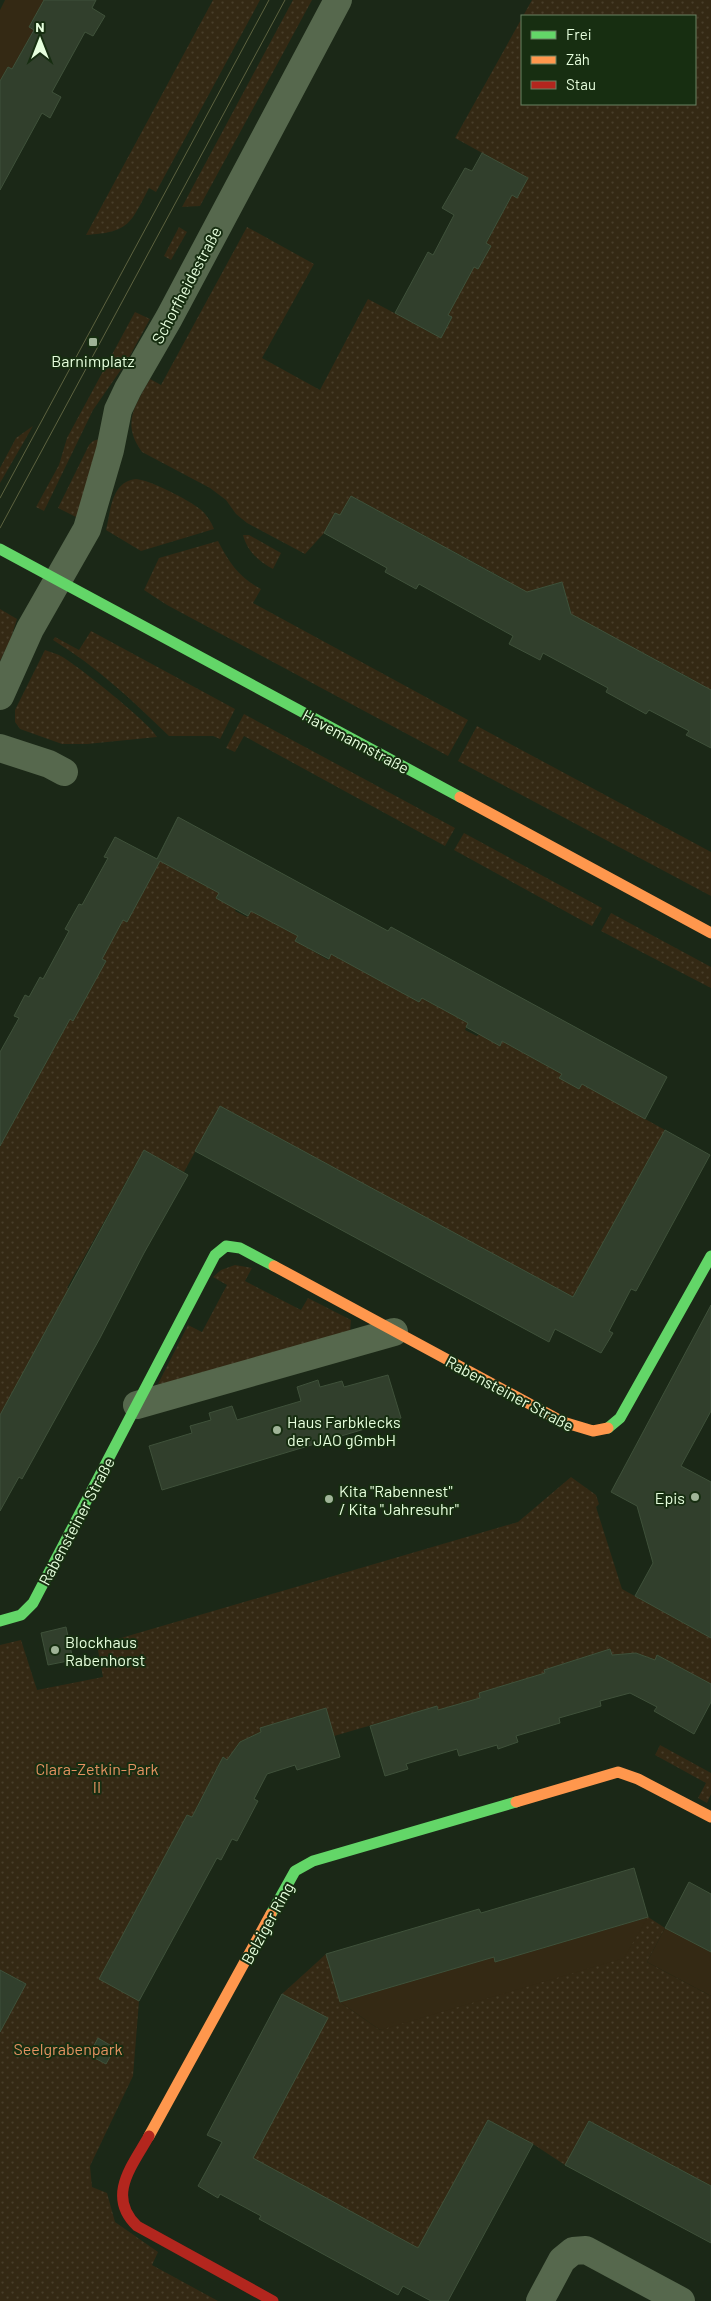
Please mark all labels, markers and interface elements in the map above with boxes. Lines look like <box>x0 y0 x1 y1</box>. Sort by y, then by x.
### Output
north arrow <box>15 15 65 65</box>
legend <box>521 15 696 105</box>
text: N <box>35 18 45 35</box>
text: Frei <box>566 25 592 43</box>
text: Zäh <box>566 50 590 68</box>
text: Stau <box>566 75 596 93</box>
street label: Schorfheidestraße <box>147 223 225 347</box>
marker: Barnimplatz <box>87 336 99 348</box>
place label: Barnimplatz <box>51 351 135 370</box>
street label: Havemannstraße <box>299 705 413 777</box>
street label: Rabensteiner Straße <box>443 1351 577 1435</box>
place label: Haus Farbklecks der JAO gGmbH <box>287 1412 401 1449</box>
marker: Haus Farbklecks der JAO gGmbH <box>271 1424 283 1436</box>
street label: Rabensteiner Straße <box>34 1454 118 1588</box>
place label: Kita "Rabennest" / Kita "Jahresuhr" <box>339 1481 459 1518</box>
place label: Epis <box>655 1488 685 1507</box>
marker: Epis <box>689 1491 701 1503</box>
marker: Kita "Rabennest" / Kita "Jahresuhr" <box>323 1493 335 1505</box>
place label: Blockhaus Rabenhorst <box>65 1632 145 1669</box>
marker: Blockhaus Rabenhorst <box>49 1644 61 1656</box>
park label: Clara-Zetkin-Park II <box>35 1759 159 1796</box>
street label: Belziger Ring <box>237 1879 297 1967</box>
park label: Seelgrabenpark <box>13 2039 123 2058</box>

